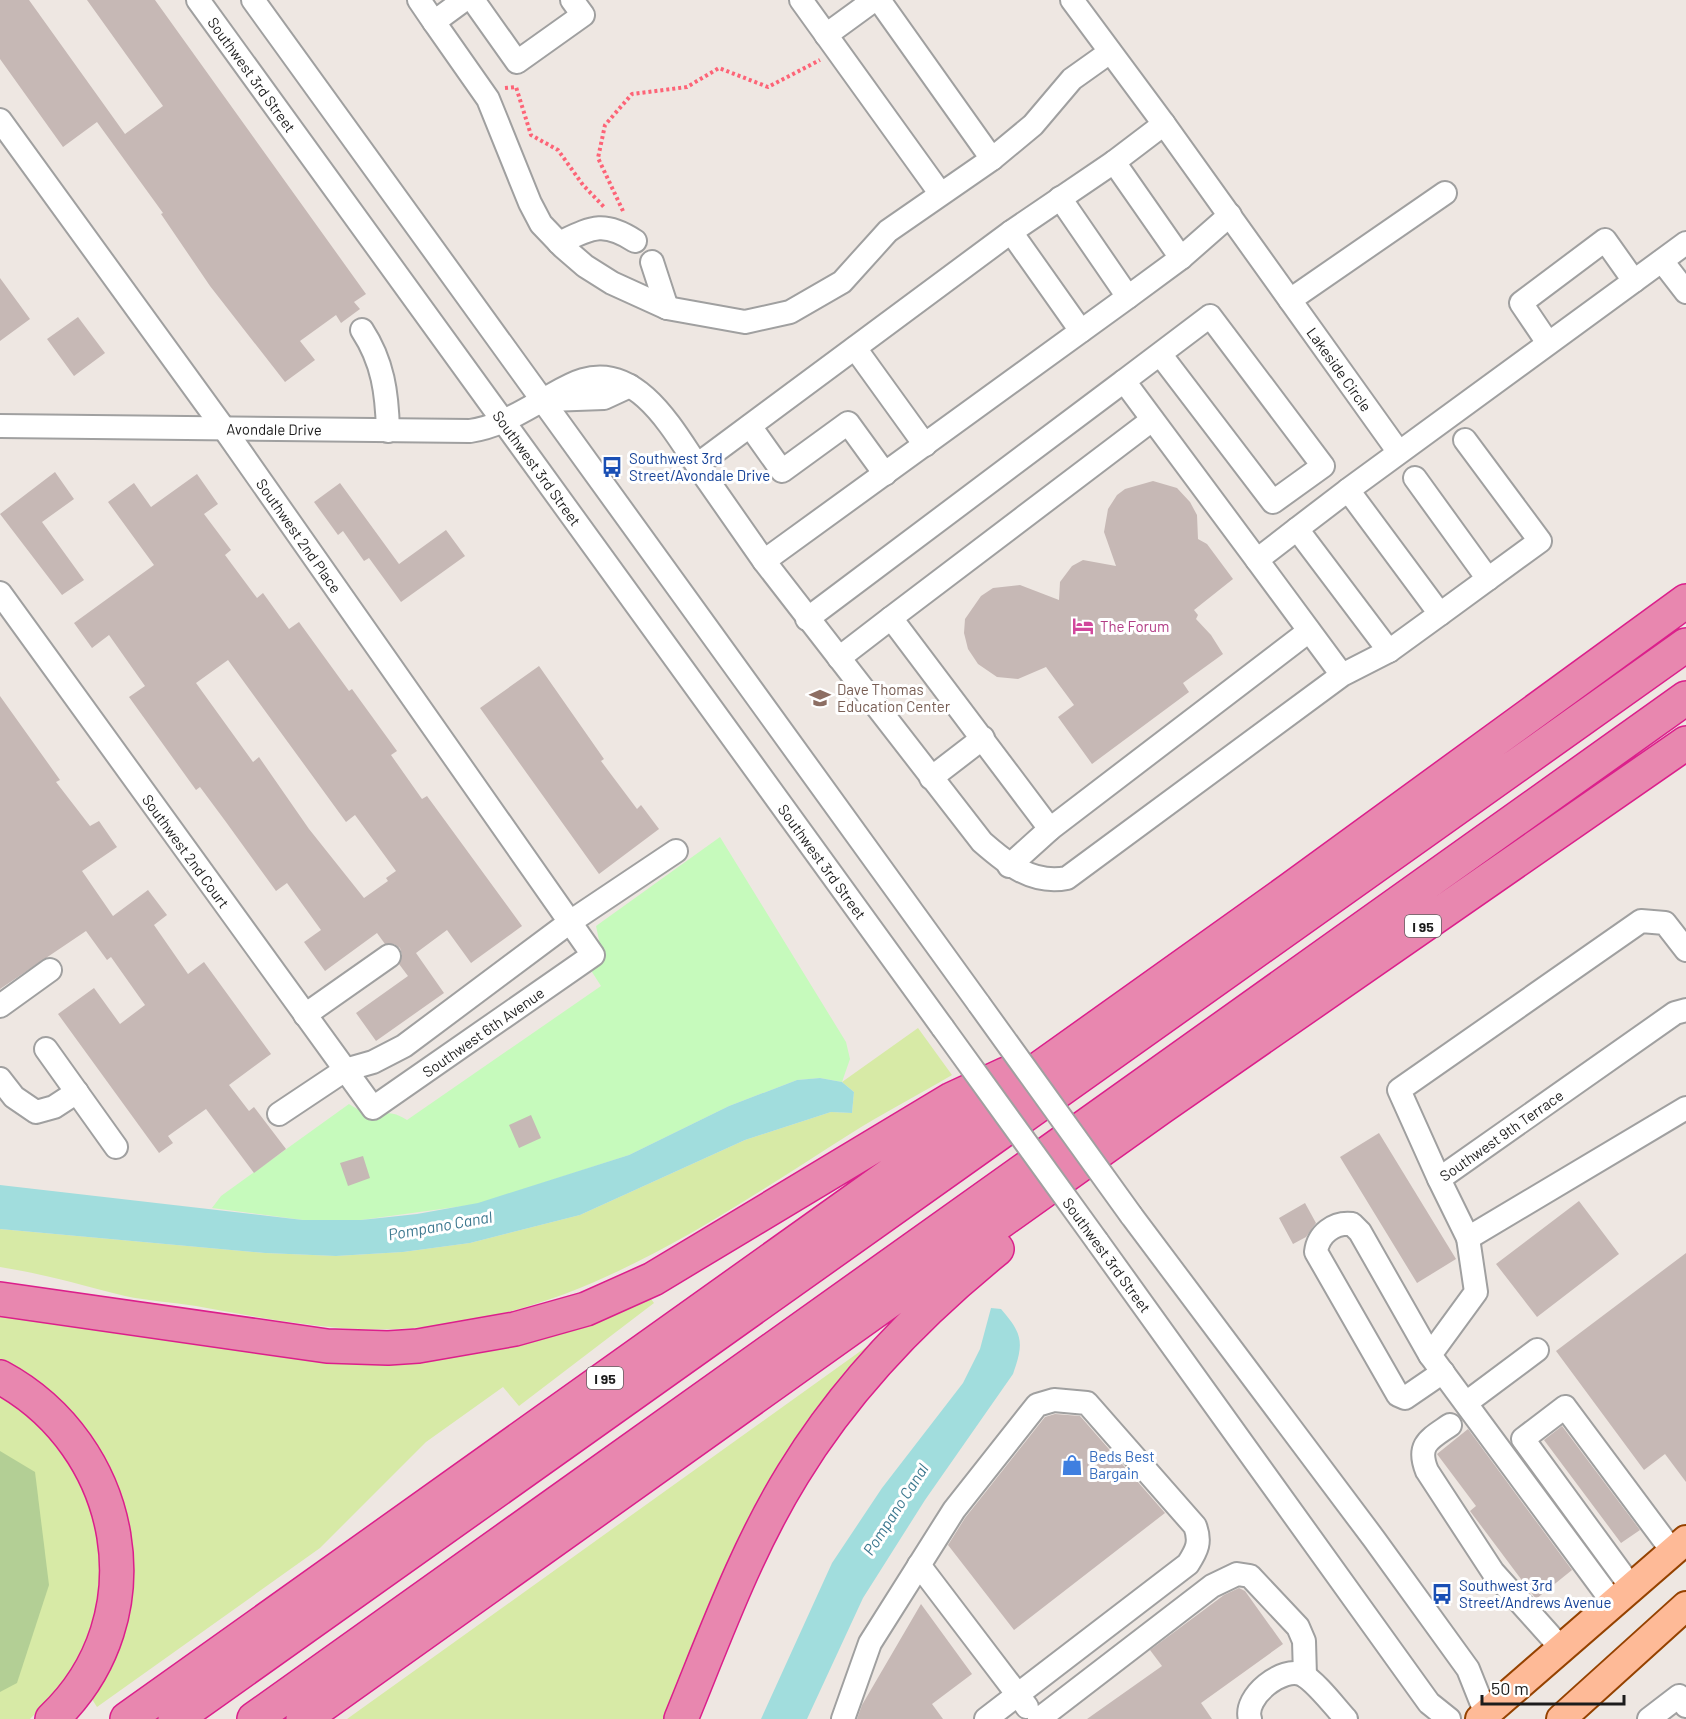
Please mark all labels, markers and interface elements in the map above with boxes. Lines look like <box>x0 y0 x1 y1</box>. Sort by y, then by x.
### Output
street label: Southwest 3rd Street <box>204 13 300 136</box>
street label: Lakeside Circle <box>1303 324 1376 415</box>
street label: Southwest 3rd Street <box>489 407 585 529</box>
street label: Avondale Drive <box>226 419 322 438</box>
place label: Southwest 3rd Street/Avondale Drive <box>629 449 770 484</box>
bus stop icon: Southwest 3rd Street/Avondale Drive <box>600 455 624 479</box>
street label: Southwest 2nd Place <box>253 475 345 596</box>
hotel icon: The Forum <box>1071 614 1095 638</box>
place label: The Forum <box>1100 617 1170 635</box>
place label: Dave Thomas Education Center <box>837 680 951 715</box>
school or university icon: Dave Thomas Education Center <box>808 686 832 710</box>
street label: Southwest 2nd Court <box>139 791 233 911</box>
street label: Southwest 3rd Street <box>775 800 870 923</box>
road number: I 95 <box>1405 915 1441 937</box>
street label: Southwest 6th Avenue <box>419 983 547 1081</box>
street label: Southwest 9th Terrace <box>1436 1086 1566 1185</box>
street label: Southwest 3rd Street <box>1059 1194 1155 1316</box>
water label: Pompano Canal <box>387 1206 494 1243</box>
road number: I 95 <box>587 1367 623 1389</box>
place label: Beds Best Bargain <box>1089 1447 1155 1482</box>
shop icon: Beds Best Bargain <box>1060 1453 1084 1477</box>
water label: Pompano Canal <box>858 1459 932 1558</box>
place label: Southwest 3rd Street/Andrews Avenue <box>1459 1576 1611 1611</box>
bus stop icon: Southwest 3rd Street/Andrews Avenue <box>1430 1582 1454 1606</box>
scale bar <box>1482 1668 1624 1706</box>
text: 50 m <box>1491 1677 1529 1699</box>

